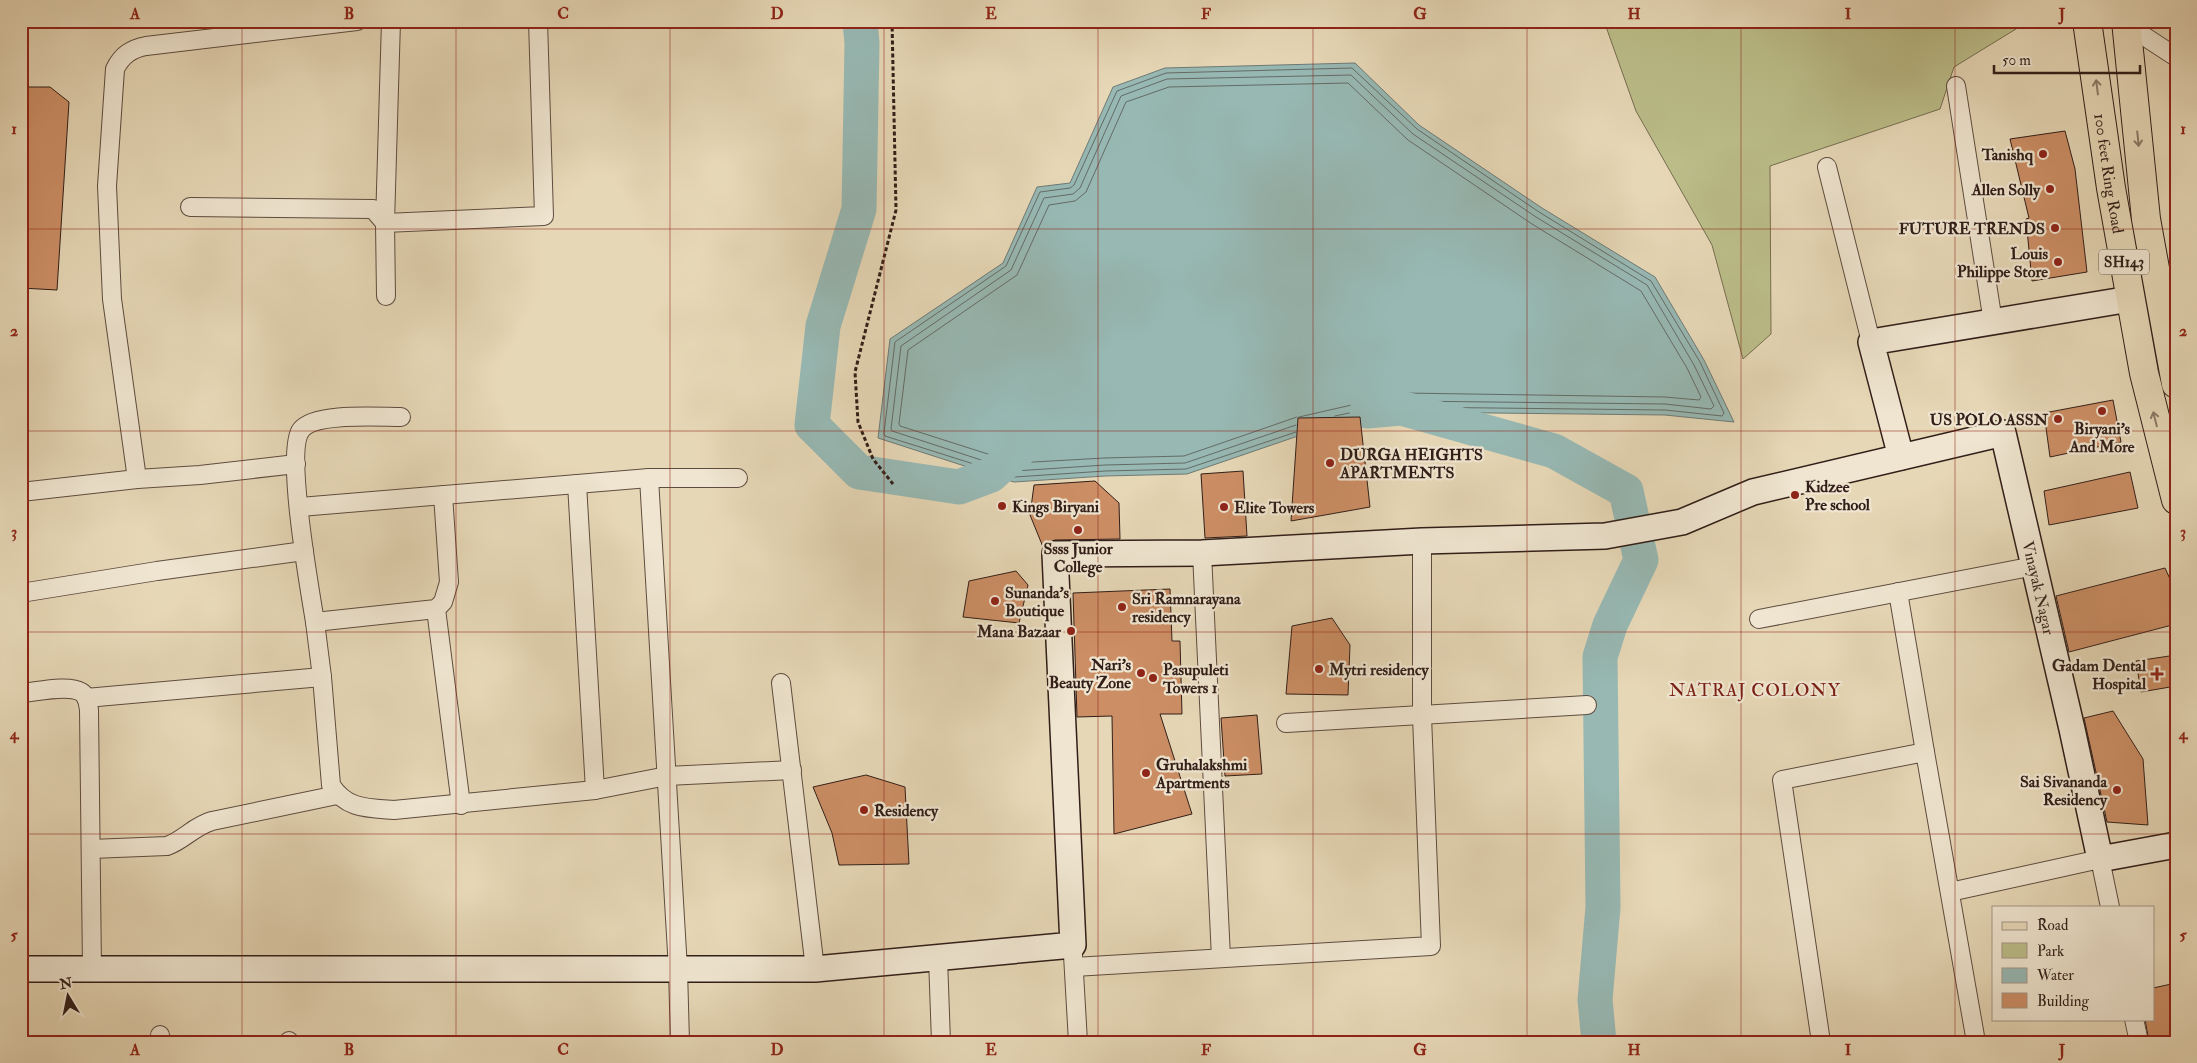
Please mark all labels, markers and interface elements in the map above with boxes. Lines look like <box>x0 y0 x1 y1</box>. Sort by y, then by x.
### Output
text: A <box>129 4 141 24</box>
text: B <box>344 4 354 24</box>
text: C <box>557 4 569 24</box>
text: D <box>770 4 784 24</box>
text: E <box>985 4 997 24</box>
text: F <box>1201 4 1211 24</box>
text: G <box>1413 4 1427 24</box>
text: H <box>1627 4 1641 24</box>
text: I <box>1845 4 1852 24</box>
text: J <box>2058 4 2066 25</box>
scale bar <box>1994 42 2141 74</box>
text: 50 m <box>2002 51 2031 70</box>
one-way arrow <box>2092 79 2102 95</box>
street label: 100 feet Ring Road <box>2089 112 2128 235</box>
text: 1 <box>11 119 17 139</box>
text: 1 <box>2180 119 2186 139</box>
one-way arrow <box>2133 131 2143 147</box>
place label: Tanishq <box>1981 145 2034 166</box>
marker: Tanishq <box>2037 148 2049 160</box>
place label: Allen Solly <box>1971 180 2041 201</box>
marker: Allen Solly <box>2044 183 2056 195</box>
place label: FUTURE TRENDS <box>1899 219 2045 239</box>
marker: FUTURE TRENDS <box>2049 222 2061 234</box>
place label: Louis Philippe Store <box>1957 244 2049 283</box>
road number: SH143 <box>2099 250 2149 274</box>
marker: Louis Philippe Store <box>2052 256 2064 268</box>
text: 2 <box>10 321 18 341</box>
text: 2 <box>2179 321 2187 341</box>
marker: Biryani's And More <box>2096 405 2108 417</box>
place label: US POLO ASSN <box>1930 410 2049 430</box>
one-way arrow <box>2150 412 2159 428</box>
marker: US POLO ASSN <box>2052 413 2064 425</box>
place label: Biryani's And More <box>2068 419 2135 457</box>
place label: DURGA HEIGHTS APARTMENTS <box>1339 445 1483 483</box>
marker: DURGA HEIGHTS APARTMENTS <box>1324 457 1336 469</box>
place label: Kidzee Pre school <box>1805 477 1871 515</box>
marker: Kidzee Pre school <box>1789 489 1801 501</box>
place label: Kings Biryani <box>1012 497 1100 518</box>
place label: Elite Towers <box>1234 498 1315 518</box>
marker: Kings Biryani <box>996 500 1008 512</box>
marker: Elite Towers <box>1218 501 1230 513</box>
text: 3 <box>11 522 17 542</box>
text: 3 <box>2180 522 2186 542</box>
marker: Ssss Junior College <box>1072 524 1084 536</box>
place label: Ssss Junior College <box>1043 539 1114 578</box>
street label: Vinayak Nagar <box>2017 539 2059 637</box>
place label: Sunanda's Boutique <box>1005 583 1069 622</box>
place label: Sri Ramnarayana residency <box>1131 589 1241 628</box>
marker: Sunanda's Boutique <box>989 595 1001 607</box>
marker: Sri Ramnarayana residency <box>1116 601 1128 613</box>
place label: Mana Bazaar <box>976 622 1062 642</box>
marker: Mana Bazaar <box>1065 625 1077 637</box>
place label: Nari's Beauty Zone <box>1049 655 1132 694</box>
place label: Gadam Dental Hospital <box>2052 656 2147 695</box>
place label: Pasupuleti Towers 1 <box>1162 660 1230 698</box>
place label: Mytri residency <box>1328 660 1429 681</box>
marker: Mytri residency <box>1313 663 1325 675</box>
marker: Nari's Beauty Zone <box>1135 667 1147 679</box>
marker: Gadam Dental Hospital <box>2150 667 2164 681</box>
marker: Pasupuleti Towers 1 <box>1147 672 1159 684</box>
district label: NATRAJ COLONY <box>1669 679 1841 702</box>
text: 4 <box>9 724 20 744</box>
text: 4 <box>2178 724 2189 744</box>
place label: Gruhalakshmi Apartments <box>1155 755 1248 794</box>
marker: Gruhalakshmi Apartments <box>1140 767 1152 779</box>
place label: Sai Sivananda Residency <box>2020 772 2108 811</box>
marker: Sai Sivananda Residency <box>2111 784 2123 796</box>
place label: Residency <box>874 801 939 822</box>
marker: Residency <box>858 804 870 816</box>
legend <box>1992 906 2154 1020</box>
text: Road <box>2037 916 2069 935</box>
text: 5 <box>10 925 18 945</box>
text: 5 <box>2179 925 2187 945</box>
text: Park <box>2037 942 2064 961</box>
text: Water <box>2036 966 2074 985</box>
north arrow <box>42 970 92 1020</box>
text: N <box>57 974 74 993</box>
text: Building <box>2037 992 2089 1011</box>
text: A <box>129 1040 141 1060</box>
text: B <box>344 1040 354 1060</box>
text: C <box>557 1040 569 1060</box>
text: D <box>770 1040 784 1060</box>
text: E <box>985 1040 997 1060</box>
text: F <box>1201 1040 1211 1060</box>
text: G <box>1413 1040 1427 1060</box>
text: H <box>1627 1040 1641 1060</box>
text: I <box>1845 1040 1852 1060</box>
text: J <box>2058 1040 2066 1061</box>

